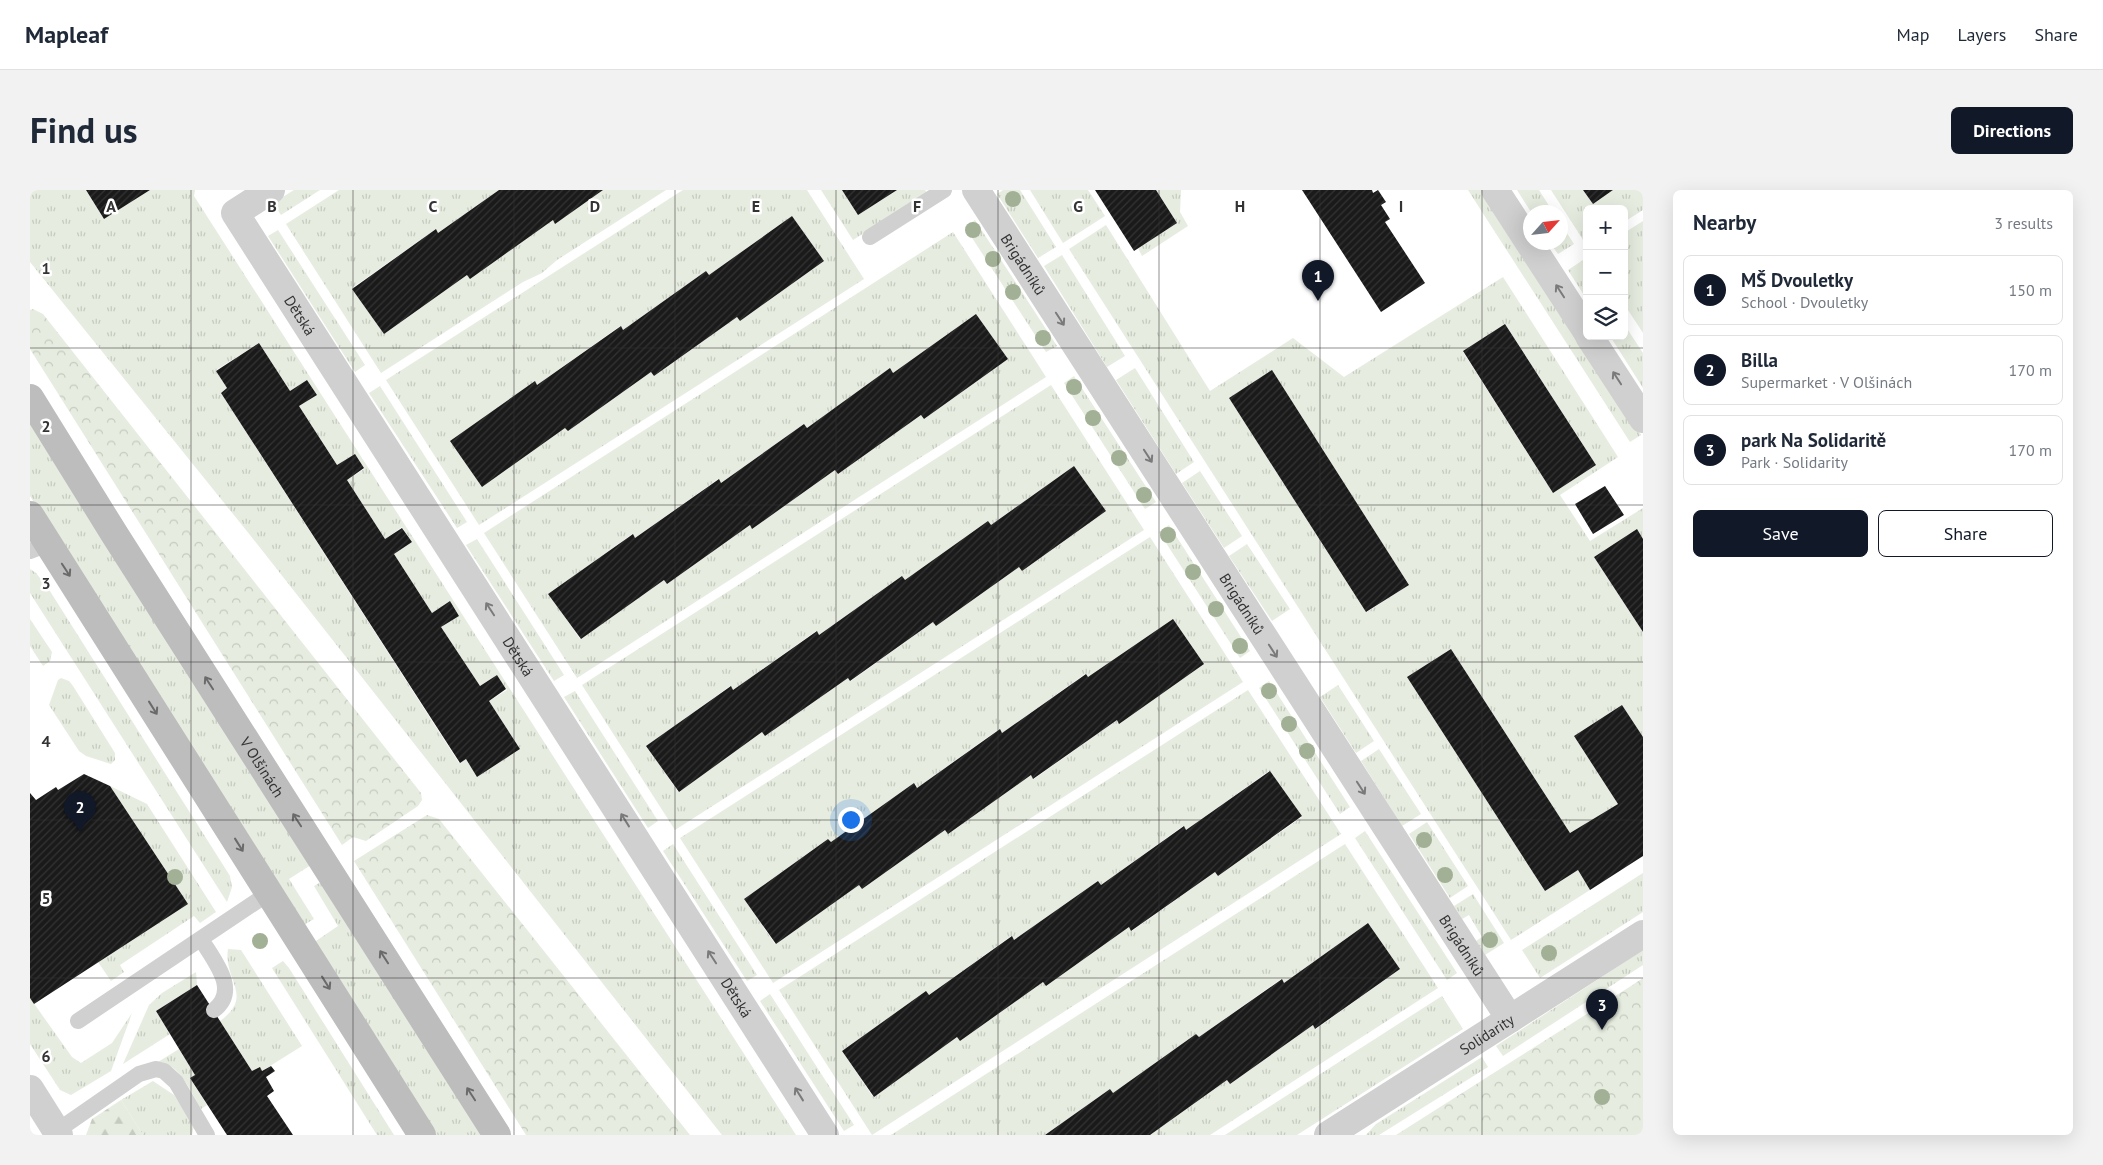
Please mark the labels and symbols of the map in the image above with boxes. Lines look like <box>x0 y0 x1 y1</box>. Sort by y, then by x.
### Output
text: A <box>106 196 116 216</box>
text: B <box>267 196 277 216</box>
text: C <box>429 196 438 216</box>
text: D <box>590 196 600 216</box>
text: E <box>752 196 760 216</box>
text: F <box>913 196 921 216</box>
text: G <box>1073 196 1083 216</box>
text: H <box>1235 196 1245 216</box>
text: I <box>1399 196 1403 216</box>
north arrow <box>1523 205 1568 250</box>
street label: Brigádníků <box>997 230 1050 298</box>
text: 1 <box>41 258 51 278</box>
pin: 1 <box>1302 260 1334 301</box>
one-way arrow <box>1555 285 1565 299</box>
street label: Dětská <box>281 292 320 339</box>
one-way arrow <box>1055 312 1065 326</box>
one-way arrow <box>1611 372 1621 386</box>
text: 2 <box>41 416 51 436</box>
one-way arrow <box>1143 448 1153 462</box>
one-way arrow <box>61 563 71 577</box>
street label: Brigádníků <box>1216 569 1269 638</box>
text: 3 <box>41 573 51 593</box>
one-way arrow <box>485 602 495 616</box>
street label: Dětská <box>499 633 538 680</box>
one-way arrow <box>1268 644 1278 658</box>
one-way arrow <box>204 676 214 690</box>
one-way arrow <box>148 700 158 714</box>
text: 4 <box>41 731 51 751</box>
street label: V Olšinách <box>236 732 289 800</box>
one-way arrow <box>1356 781 1367 795</box>
pin: 2 <box>64 791 96 832</box>
your location <box>838 807 864 833</box>
one-way arrow <box>291 813 301 827</box>
one-way arrow <box>619 813 629 827</box>
one-way arrow <box>234 838 244 852</box>
text: 5 <box>41 888 51 908</box>
street label: Brigádníků <box>1436 911 1489 979</box>
one-way arrow <box>379 950 389 964</box>
one-way arrow <box>707 950 717 964</box>
street label: Dětská <box>717 974 757 1021</box>
one-way arrow <box>321 975 331 989</box>
pin: 3 <box>1586 989 1618 1030</box>
street label: Solidarity <box>1456 1009 1517 1058</box>
text: 6 <box>41 1046 51 1066</box>
one-way arrow <box>466 1087 477 1101</box>
one-way arrow <box>794 1087 804 1101</box>

